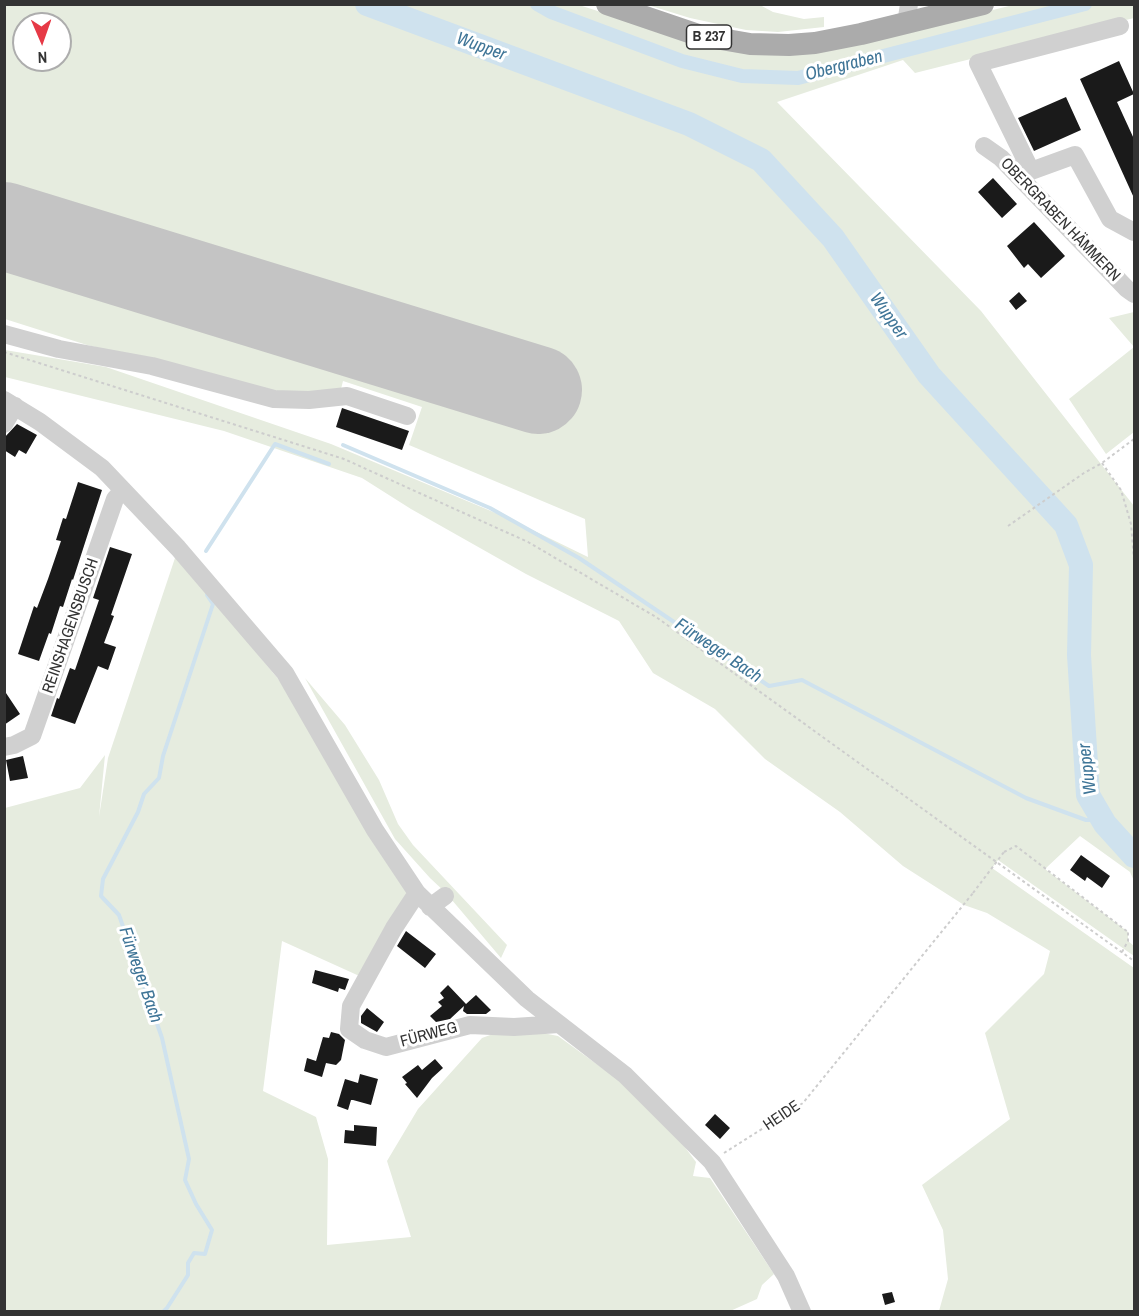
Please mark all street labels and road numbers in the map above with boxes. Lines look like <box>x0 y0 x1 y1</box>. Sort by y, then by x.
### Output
road number: B 237 <box>686 25 732 49</box>
street label: OBERGRABEN HÄMMERN <box>996 154 1124 286</box>
street label: REINSHAGENSBUSCH <box>39 556 103 696</box>
street label: FÜRWEG <box>398 1018 460 1052</box>
street label: HEIDE <box>760 1097 804 1135</box>

